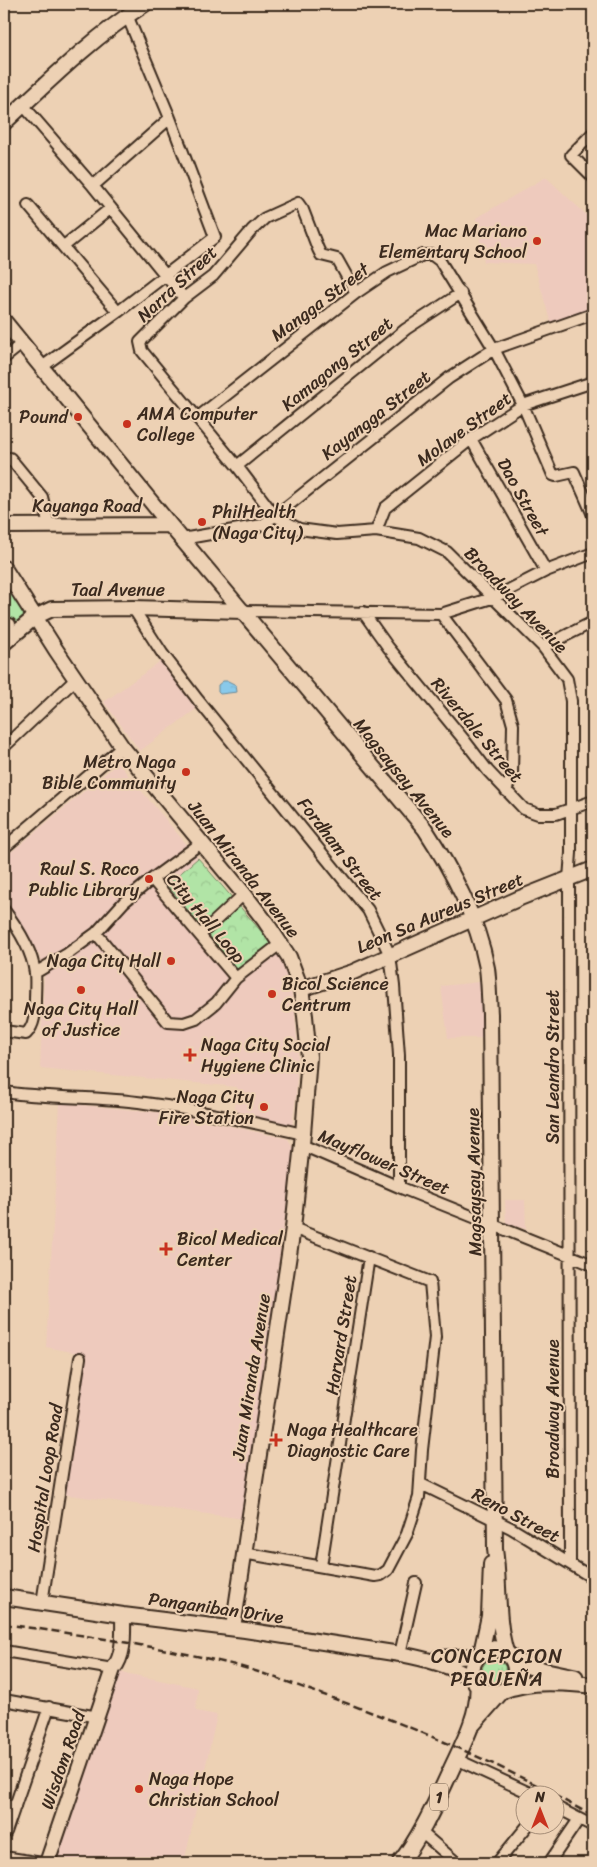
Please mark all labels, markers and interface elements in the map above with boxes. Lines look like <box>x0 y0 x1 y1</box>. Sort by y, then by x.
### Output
place label: Mac Mariano Elementary School <box>378 215 528 268</box>
marker: Mac Mariano Elementary School <box>531 235 543 247</box>
street label: Narra Street <box>129 238 225 330</box>
street label: Mangga Street <box>264 254 377 350</box>
street label: Kamagong Street <box>274 308 401 420</box>
street label: Kayangga Street <box>314 361 438 469</box>
street label: Molave Street <box>409 383 519 475</box>
place label: AMA Computer College <box>136 398 258 451</box>
place label: Pound <box>19 401 70 433</box>
marker: Pound <box>72 411 84 423</box>
marker: AMA Computer College <box>121 418 133 430</box>
street label: Dao Street <box>488 452 558 543</box>
street label: Kayanga Road <box>32 490 143 522</box>
place label: PhilHealth (Naga City) <box>212 496 304 549</box>
marker: PhilHealth (Naga City) <box>196 516 208 528</box>
street label: Broadway Avenue <box>456 539 576 661</box>
street label: Taal Avenue <box>71 574 165 606</box>
street label: Riverdale Street <box>423 670 531 790</box>
street label: Magsaysay Avenue <box>345 710 463 846</box>
place label: Metro Naga Bible Community <box>42 746 177 799</box>
marker: Metro Naga Bible Community <box>180 766 192 778</box>
street label: Fordham Street <box>289 790 391 908</box>
street label: Juan Miranda Avenue <box>179 792 309 945</box>
place label: Raul S. Roco Public Library <box>28 853 140 906</box>
street label: Leon Sa Aureus Street <box>351 863 529 963</box>
street label: City Hall Loop <box>158 865 254 971</box>
marker: Raul S. Roco Public Library <box>143 873 155 885</box>
place label: Naga City Hall <box>47 945 162 977</box>
marker: Naga City Hall <box>165 955 177 967</box>
place label: Bicol Science Centrum <box>282 968 389 1021</box>
marker: Naga City Hall of Justice <box>75 984 87 996</box>
marker: Bicol Science Centrum <box>266 988 278 1000</box>
street label: San Leandro Street <box>537 990 569 1144</box>
place label: Naga City Hall of Justice <box>24 993 139 1046</box>
place label: Naga City Social Hygiene Clinic <box>201 1029 331 1082</box>
marker: Naga City Social Hygiene Clinic <box>183 1048 197 1062</box>
place label: Naga City Fire Station <box>159 1081 255 1134</box>
marker: Naga City Fire Station <box>258 1101 270 1113</box>
street label: Magsaysay Avenue <box>457 1107 491 1256</box>
street label: Mayflower Street <box>313 1120 455 1204</box>
place label: Bicol Medical Center <box>177 1223 284 1276</box>
marker: Bicol Medical Center <box>159 1242 173 1256</box>
street label: Harvard Street <box>316 1273 366 1397</box>
street label: Juan Miranda Avenue <box>222 1291 280 1464</box>
street label: Broadway Avenue <box>537 1339 569 1479</box>
street label: Hospital Loop Road <box>17 1400 73 1555</box>
place label: Naga Healthcare Diagnostic Care <box>287 1414 418 1467</box>
marker: Naga Healthcare Diagnostic Care <box>269 1433 283 1447</box>
street label: Reno Street <box>466 1478 566 1552</box>
street label: Panganiban Drive <box>146 1583 286 1633</box>
district label: CONCEPCION PEQUEÑA <box>431 1639 563 1697</box>
street label: Wisdom Road <box>31 1705 95 1814</box>
place label: Naga Hope Christian School <box>149 1763 280 1816</box>
marker: Naga Hope Christian School <box>133 1783 145 1795</box>
road number: 1 <box>430 1784 448 1810</box>
north arrow <box>514 1784 564 1834</box>
text: N <box>534 1785 545 1810</box>

